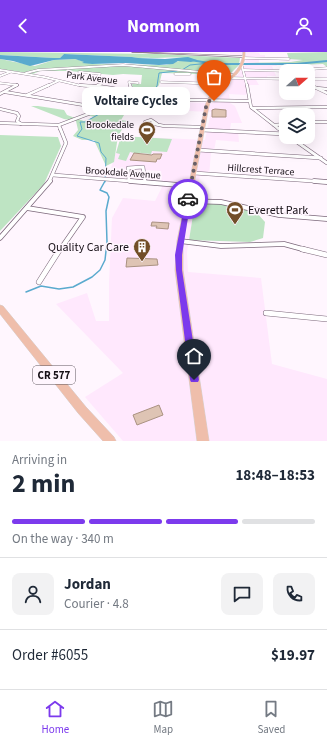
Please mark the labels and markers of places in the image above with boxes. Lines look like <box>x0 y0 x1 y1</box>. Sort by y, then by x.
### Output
pin <box>197 60 231 101</box>
callout: Voltaire Cycles <box>82 87 190 115</box>
place label: Brookedale fields <box>86 118 134 144</box>
sports icon: Brookedale fields <box>137 120 157 145</box>
sports icon: Everett Park <box>225 200 245 225</box>
place label: Everett Park <box>248 202 308 219</box>
building icon: Quality Car Care <box>132 237 152 262</box>
place label: Quality Car Care <box>48 239 129 256</box>
pin <box>177 339 211 380</box>

